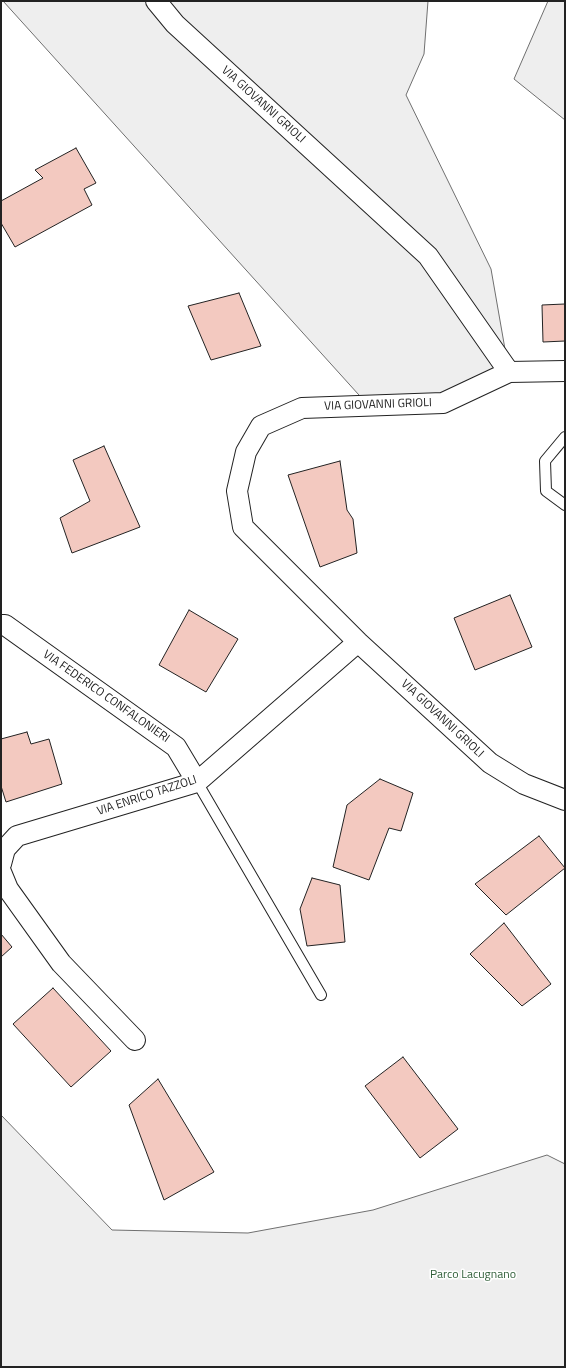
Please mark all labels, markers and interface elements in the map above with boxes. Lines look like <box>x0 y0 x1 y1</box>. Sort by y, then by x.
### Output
street label: VIA GIOVANNI GRIOLI <box>218 64 308 146</box>
street label: VIA GIOVANNI GRIOLI <box>324 396 432 414</box>
street label: VIA FEDERICO CONFALONIERI <box>40 648 172 746</box>
street label: VIA GIOVANNI GRIOLI <box>398 677 486 761</box>
street label: VIA ENRICO TAZZOLI <box>95 773 199 819</box>
park label: Parco Lacugnano <box>430 1268 516 1282</box>

